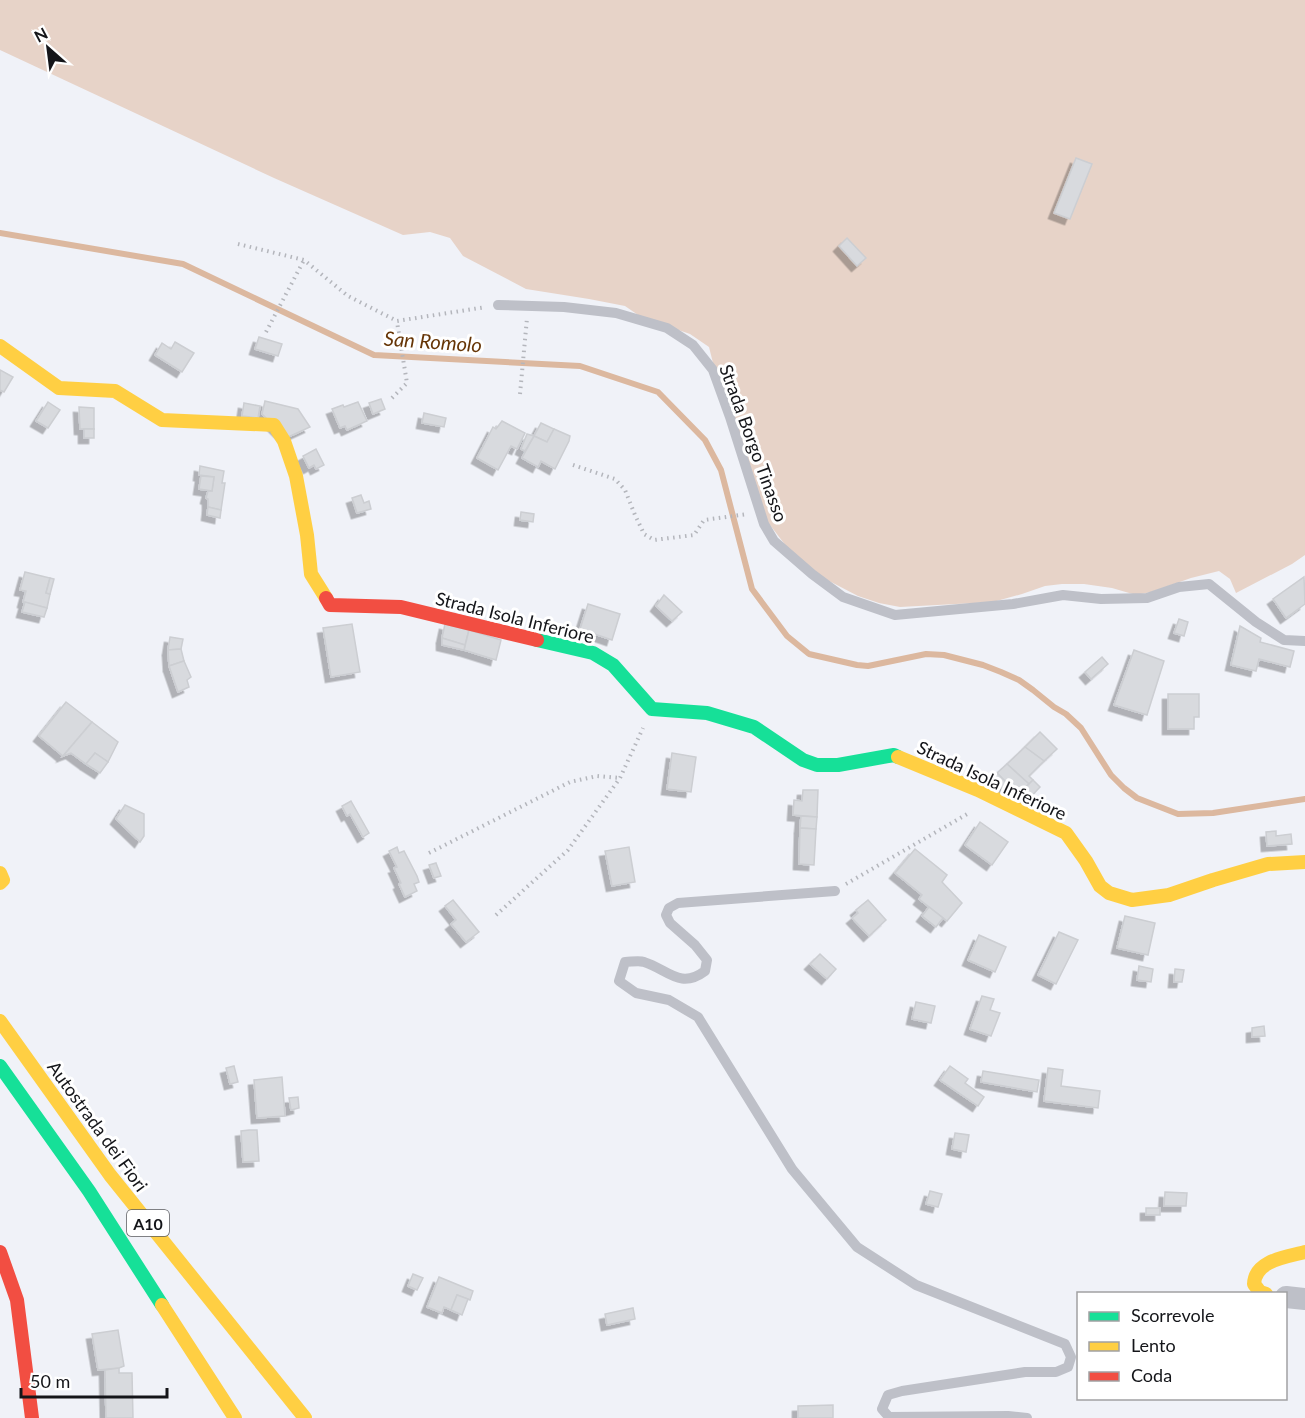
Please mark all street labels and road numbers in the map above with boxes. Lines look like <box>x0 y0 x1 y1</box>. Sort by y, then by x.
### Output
street label: Strada Borgo Tinasso <box>715 361 793 525</box>
street label: Strada Isola Inferiore <box>434 587 596 647</box>
street label: Strada Isola Inferiore <box>914 736 1070 824</box>
street label: Autostrada dei Fiori <box>43 1056 153 1196</box>
road number: A10 <box>127 1210 169 1236</box>

